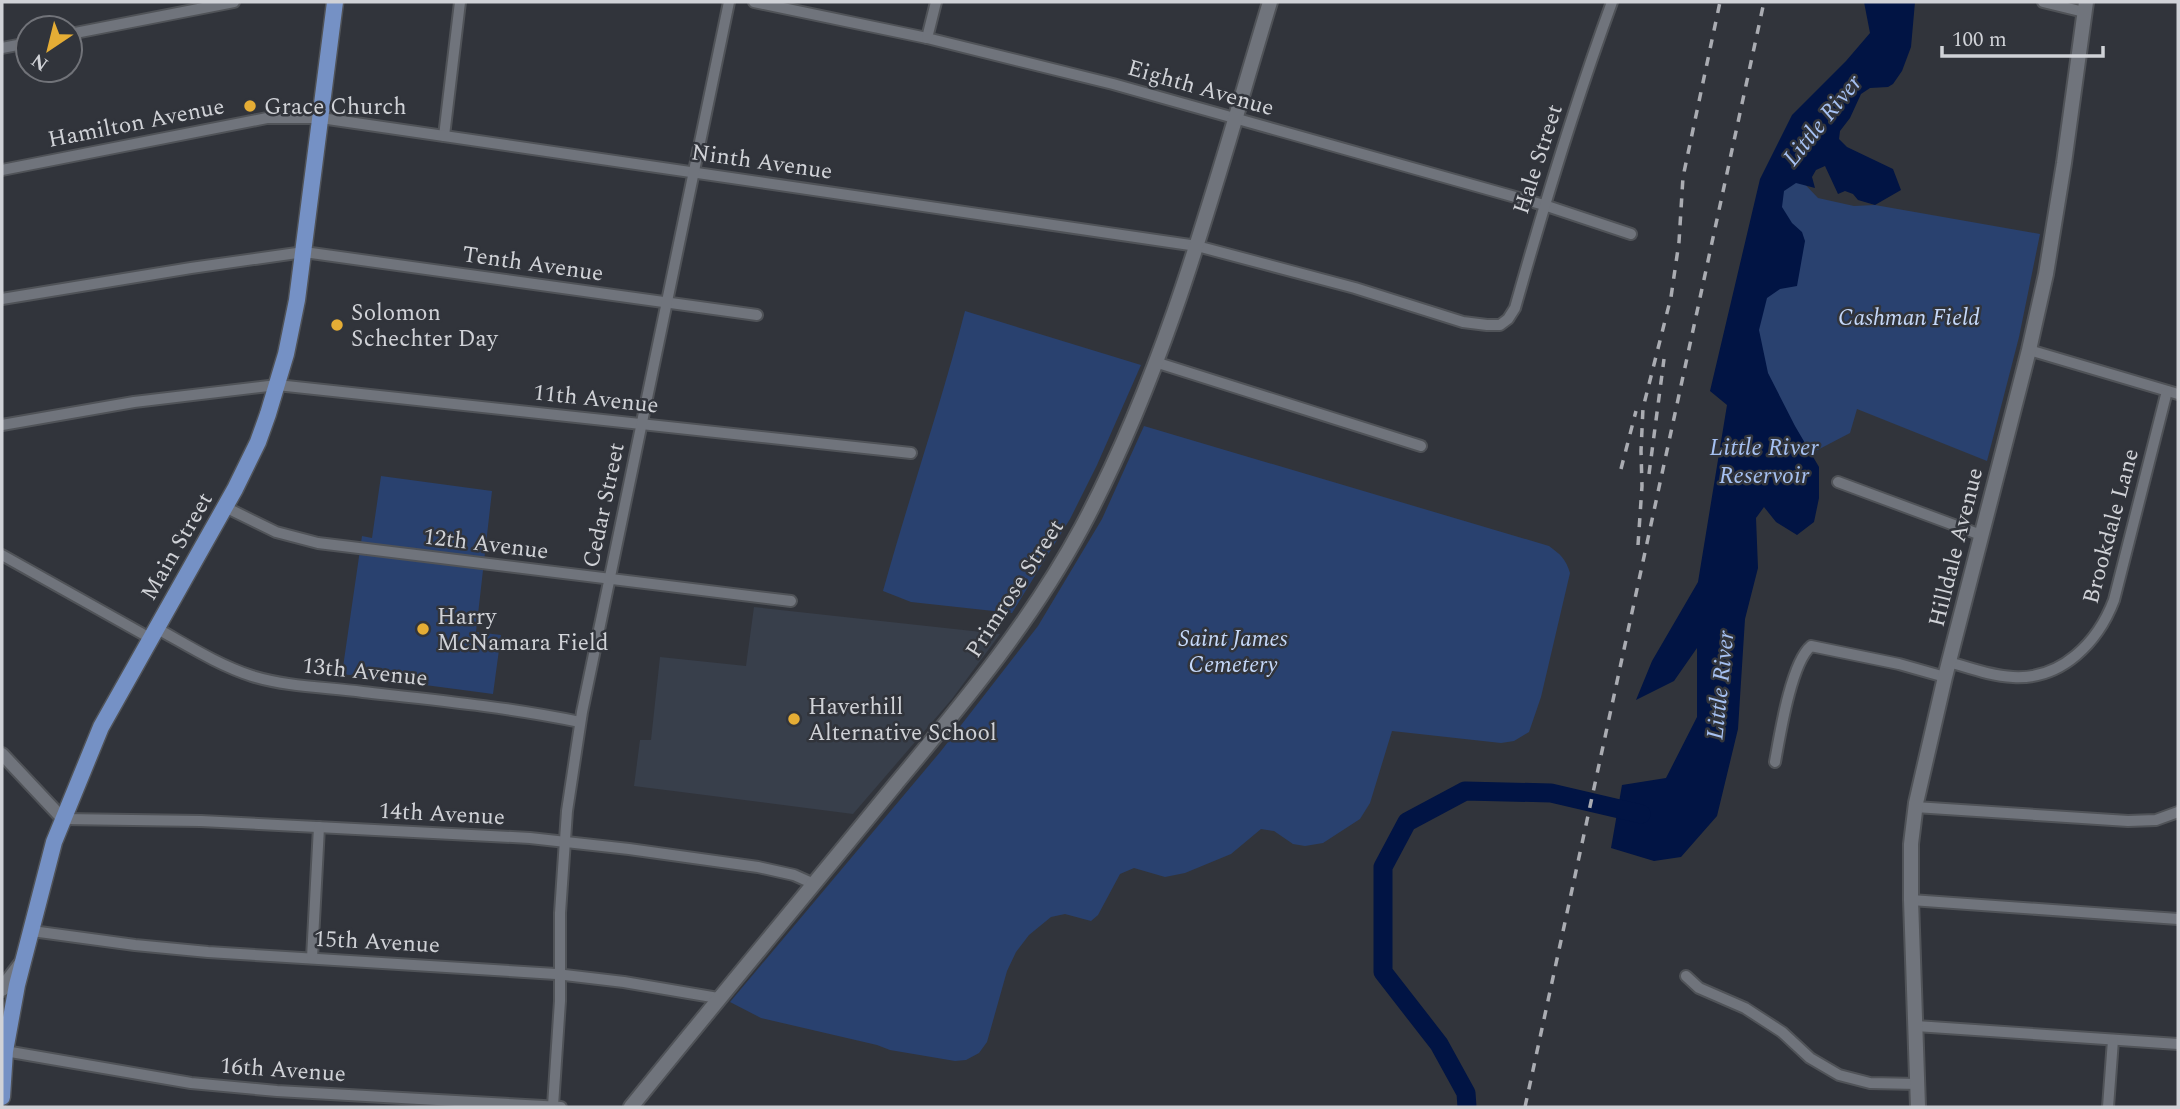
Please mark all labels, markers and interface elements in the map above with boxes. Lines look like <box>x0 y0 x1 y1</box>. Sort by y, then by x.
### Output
north arrow <box>14 14 84 84</box>
scale bar <box>1942 14 2103 58</box>
text: 100 m <box>1952 24 2007 56</box>
text: N <box>25 45 55 78</box>
street label: Eighth Avenue <box>1123 51 1278 126</box>
water label: Little River <box>1774 66 1872 174</box>
street label: Hamilton Avenue <box>45 89 228 158</box>
place label: Grace Church <box>264 90 407 125</box>
marker: Grace Church <box>242 98 258 114</box>
street label: Hale Street <box>1504 100 1573 219</box>
street label: Ninth Avenue <box>689 135 835 190</box>
street label: Tenth Avenue <box>460 237 606 292</box>
place label: Solomon Schechter Day <box>351 296 499 357</box>
park label: Cashman Field <box>1838 301 1980 336</box>
marker: Solomon Schechter Day <box>329 317 345 333</box>
street label: 11th Avenue <box>531 375 660 423</box>
water label: Little River Reservoir <box>1709 430 1819 494</box>
street label: Cedar Street <box>574 439 635 571</box>
street label: Brookdale Lane <box>2074 445 2149 608</box>
street label: Hilldale Avenue <box>1920 464 1993 631</box>
street label: Main Street <box>132 486 222 607</box>
street label: Primrose Street <box>957 512 1073 665</box>
street label: 12th Avenue <box>421 519 551 570</box>
place label: Harry McNamara Field <box>437 600 609 661</box>
marker: Harry McNamara Field <box>415 621 431 637</box>
park label: Saint James Cemetery <box>1178 622 1288 683</box>
water label: Little River <box>1697 628 1745 741</box>
street label: 13th Avenue <box>300 648 429 696</box>
place label: Haverhill Alternative School <box>808 690 997 751</box>
marker: Haverhill Alternative School <box>786 711 802 727</box>
street label: 14th Avenue <box>378 794 506 835</box>
street label: 15th Avenue <box>313 922 441 963</box>
street label: 16th Avenue <box>219 1049 347 1092</box>

